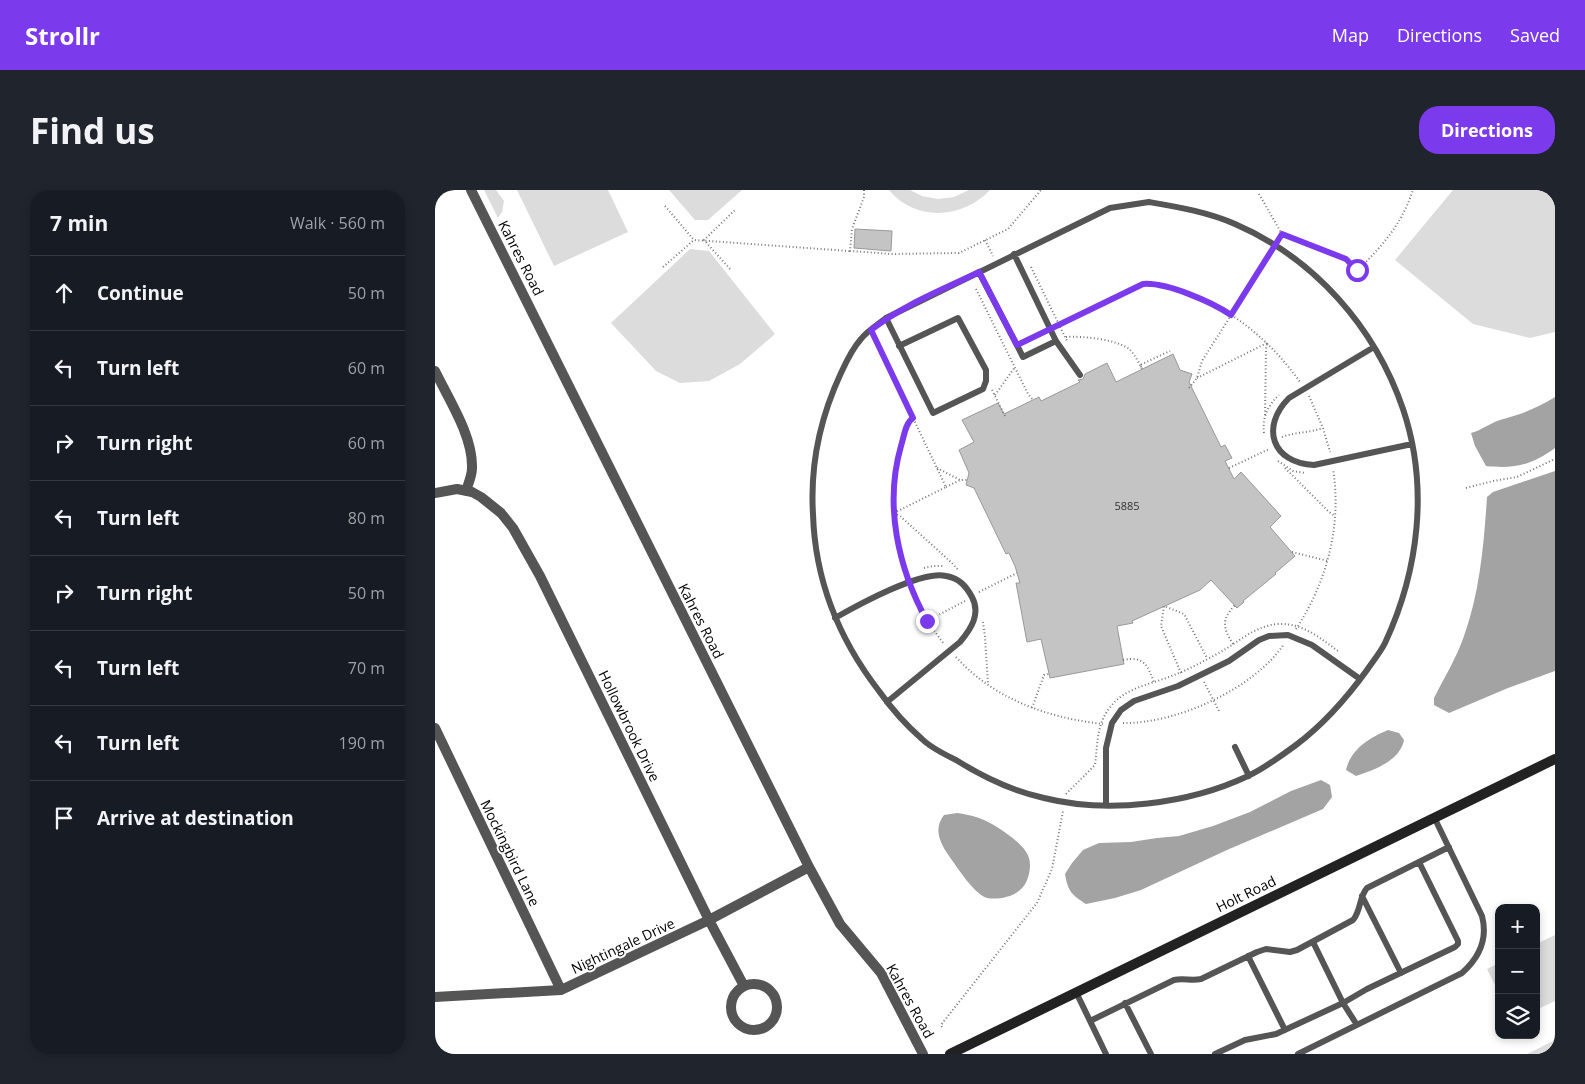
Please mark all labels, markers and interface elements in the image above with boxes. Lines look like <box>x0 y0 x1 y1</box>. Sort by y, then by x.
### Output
text: Strollr <box>25 19 100 52</box>
text: Map <box>1332 23 1369 47</box>
text: Directions <box>1397 23 1482 47</box>
text: Saved <box>1510 23 1560 47</box>
button: Directions <box>1419 106 1555 154</box>
text: Find us <box>30 107 155 154</box>
text: 7 min <box>50 209 108 237</box>
text: Walk · 560 m <box>290 212 385 234</box>
street label: Kahres Road <box>494 217 549 299</box>
route start <box>1346 259 1369 282</box>
icon: ahead <box>50 279 78 307</box>
text: Continue <box>97 280 184 306</box>
text: 50 m <box>348 282 385 304</box>
icon: left <box>50 354 78 382</box>
text: Turn left <box>97 355 179 381</box>
text: 60 m <box>348 357 385 379</box>
icon: right <box>50 429 78 457</box>
text: Turn right <box>97 430 192 456</box>
text: 60 m <box>348 432 385 454</box>
house number: 5885 <box>1114 498 1140 513</box>
icon: left <box>50 504 78 532</box>
text: Turn left <box>97 505 179 531</box>
text: 80 m <box>348 507 385 529</box>
icon: right <box>50 579 78 607</box>
text: Turn right <box>97 580 192 606</box>
street label: Kahres Road <box>674 580 729 662</box>
text: 50 m <box>348 582 385 604</box>
route end <box>916 610 939 633</box>
icon: left <box>50 654 78 682</box>
text: Turn left <box>97 655 179 681</box>
text: 70 m <box>348 657 385 679</box>
street label: Hollowbrook Drive <box>594 667 665 785</box>
icon: left <box>50 729 78 757</box>
text: Turn left <box>97 730 179 756</box>
text: 190 m <box>339 732 385 754</box>
street label: Mockingbird Lane <box>476 796 545 909</box>
icon: arrive <box>50 804 78 832</box>
text: Arrive at destination <box>97 805 294 831</box>
street label: Holt Road <box>1213 871 1279 916</box>
map controls <box>1495 904 1540 1039</box>
button: + <box>1495 904 1540 949</box>
street label: Nightingale Drive <box>568 913 678 978</box>
button: − <box>1495 949 1540 994</box>
street label: Kahres Road <box>882 960 939 1041</box>
button: layers <box>1495 994 1540 1039</box>

